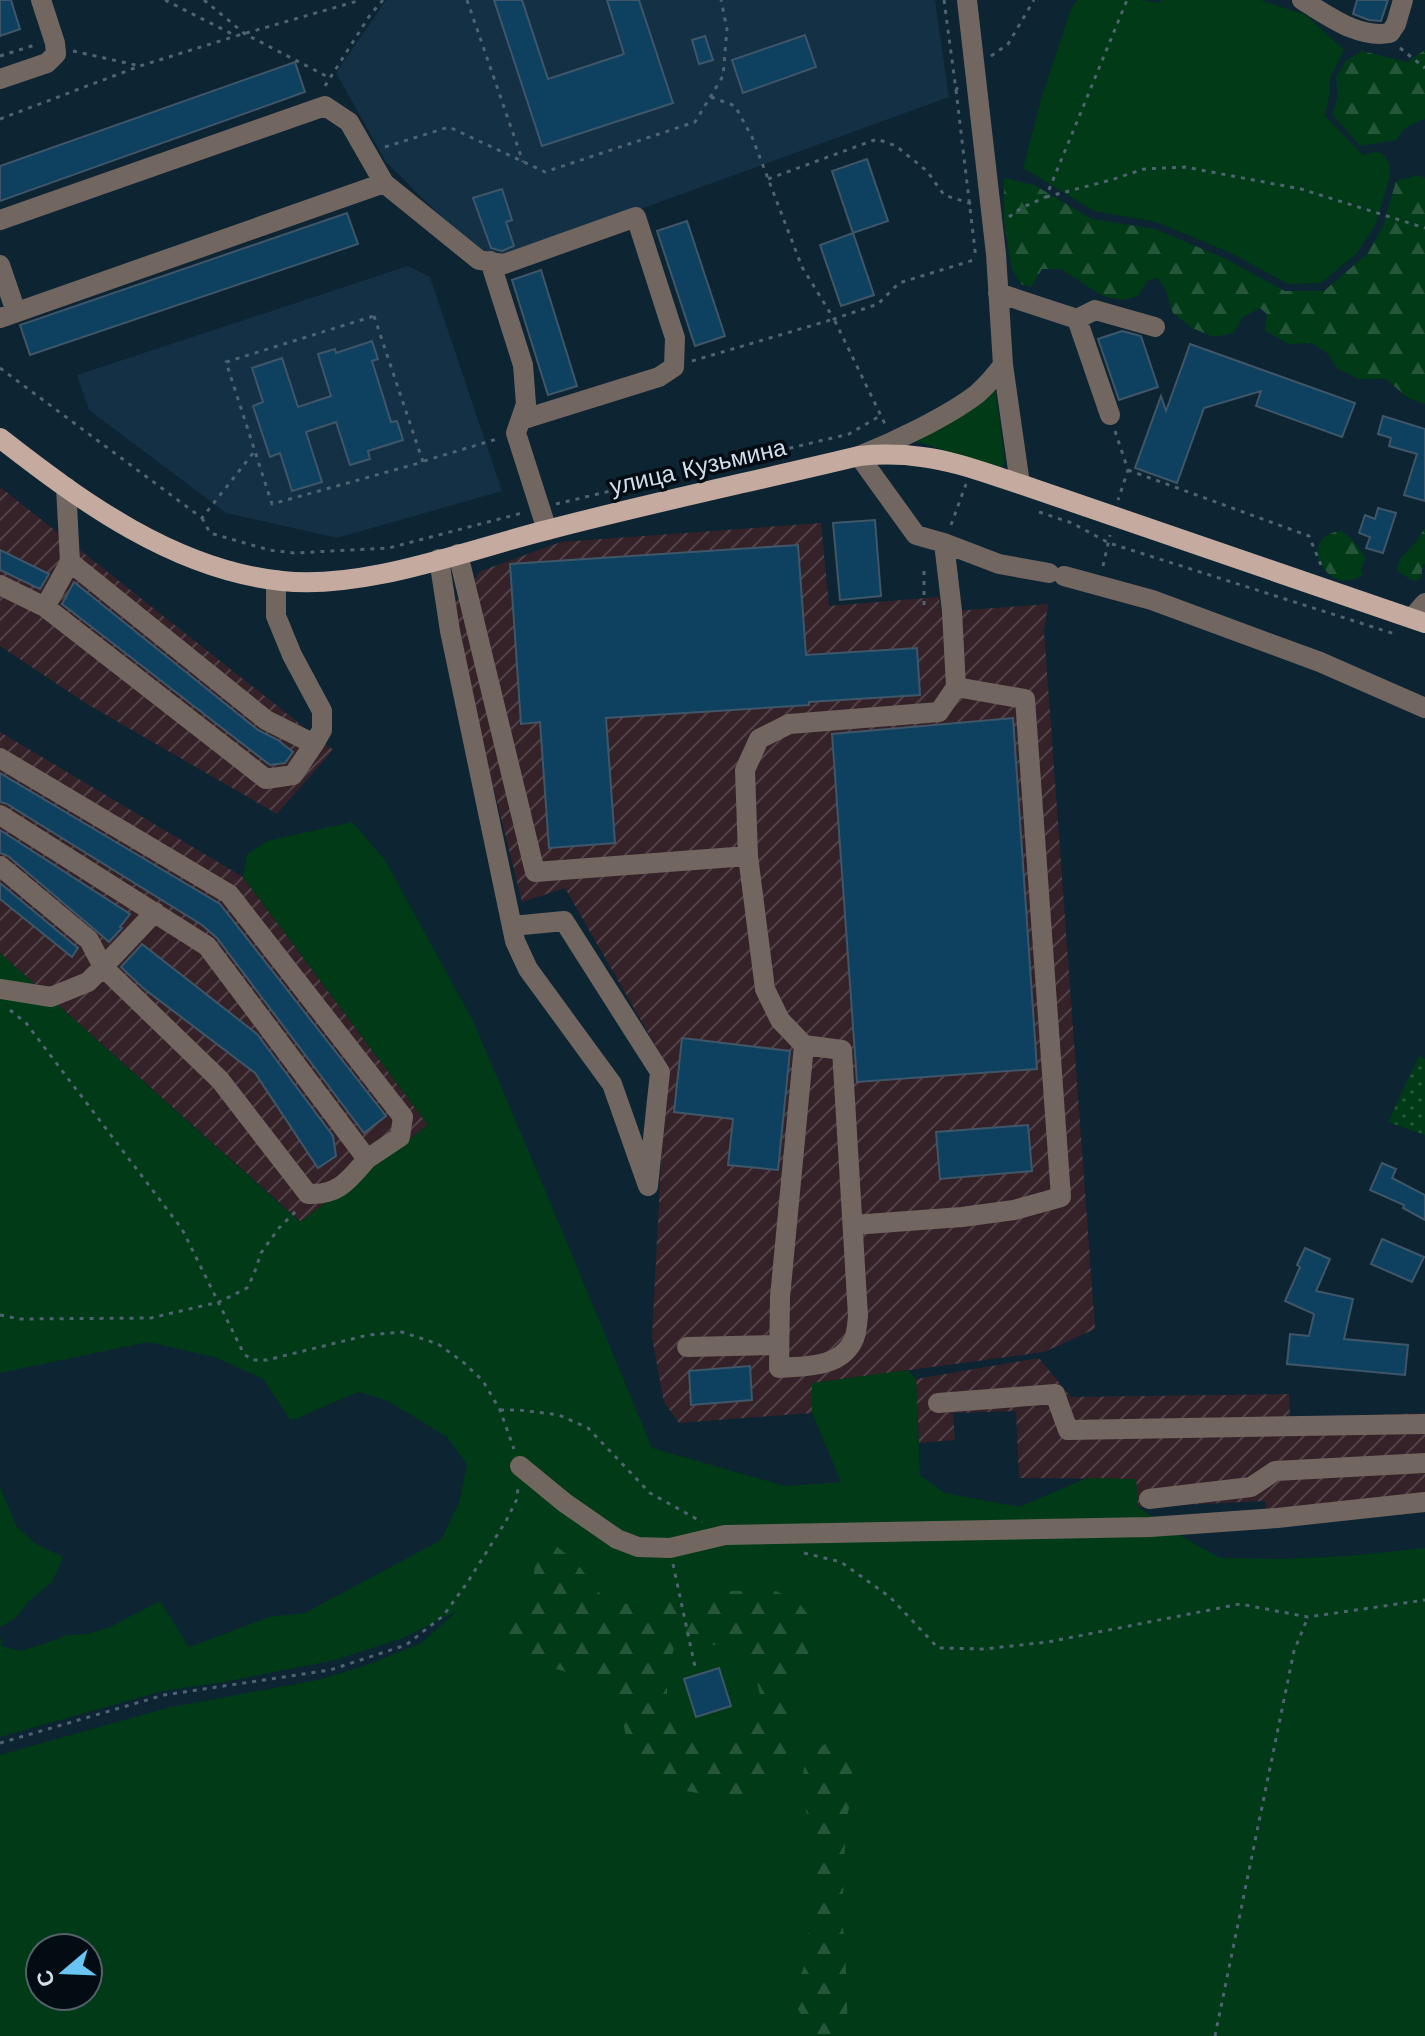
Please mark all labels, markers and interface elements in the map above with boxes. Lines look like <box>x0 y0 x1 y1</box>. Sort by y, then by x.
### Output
street label: улица Кузьмина <box>607 433 790 501</box>
north arrow <box>24 1932 104 2012</box>
text: С <box>31 1967 60 1990</box>

